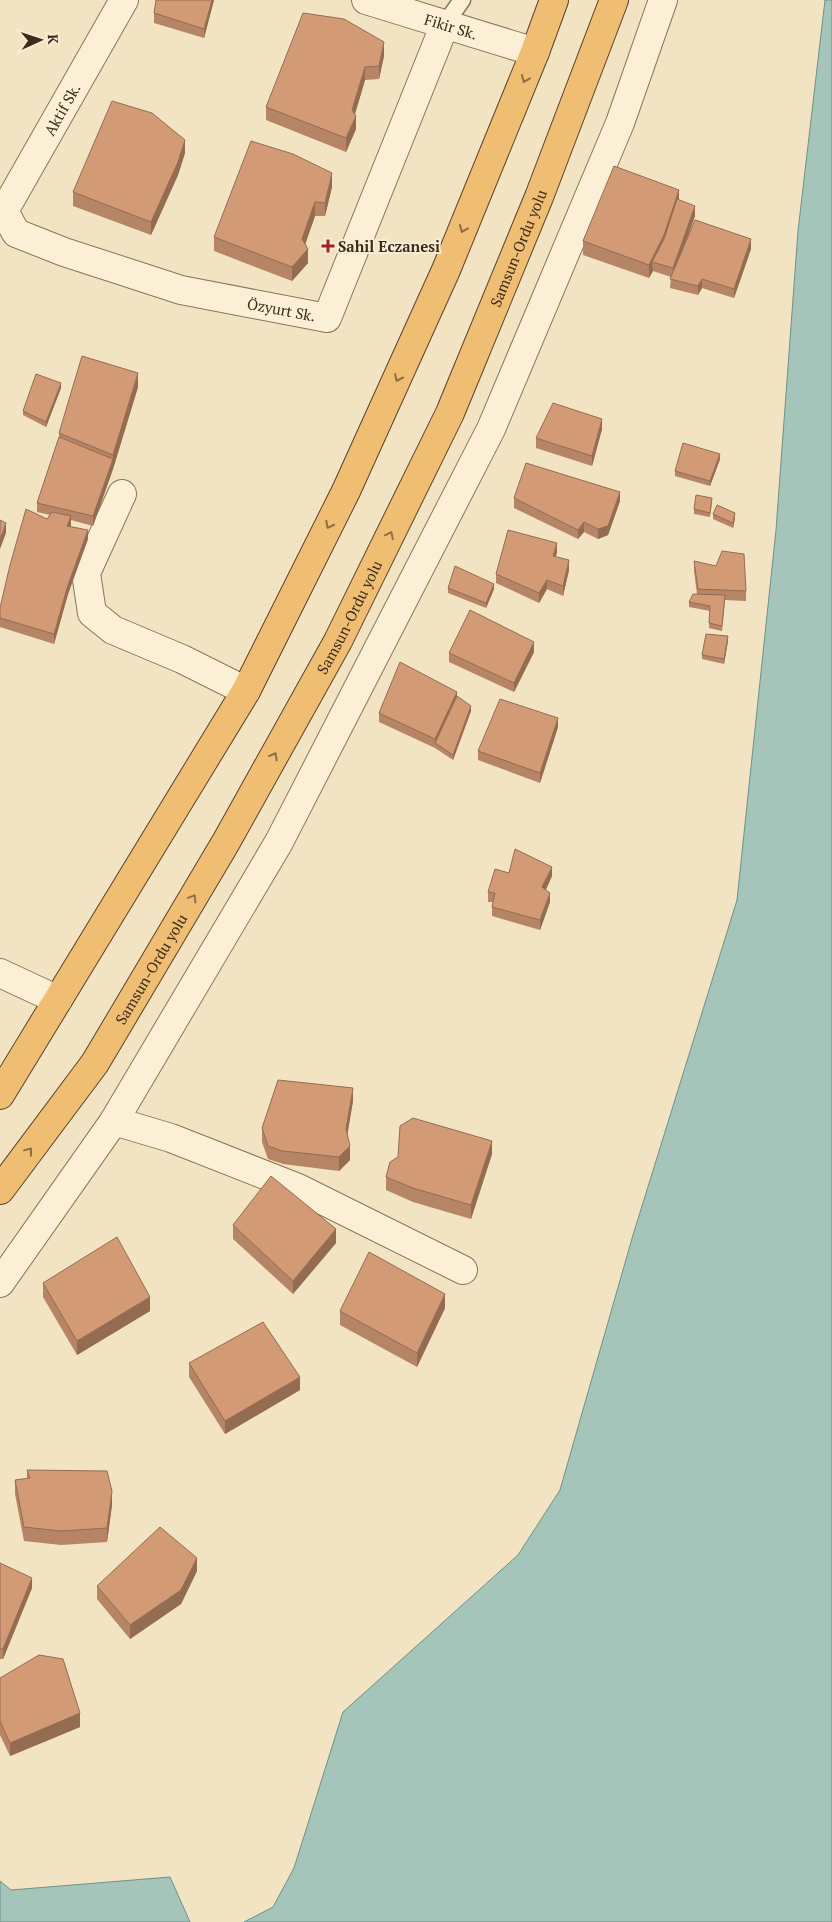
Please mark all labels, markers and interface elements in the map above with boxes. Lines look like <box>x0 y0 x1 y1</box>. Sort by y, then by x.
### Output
street label: Fikir Sk. <box>422 9 480 44</box>
north arrow <box>15 15 65 65</box>
text: K <box>44 34 63 45</box>
one-way arrow <box>520 74 530 82</box>
street label: Aktif Sk. <box>39 80 85 139</box>
street label: Samsun-Ordu yolu <box>485 186 551 310</box>
one-way arrow <box>459 224 469 233</box>
place label: Sahil Eczanesi <box>338 236 440 256</box>
marker: Sahil Eczanesi <box>322 240 334 252</box>
street label: Özyurt Sk. <box>246 293 317 326</box>
one-way arrow <box>393 373 404 382</box>
one-way arrow <box>325 520 335 529</box>
one-way arrow <box>384 531 394 540</box>
street label: Samsun-Ordu yolu <box>312 556 386 678</box>
one-way arrow <box>268 753 278 762</box>
one-way arrow <box>187 894 197 903</box>
street label: Samsun-Ordu yolu <box>110 910 192 1028</box>
one-way arrow <box>23 1147 32 1157</box>

